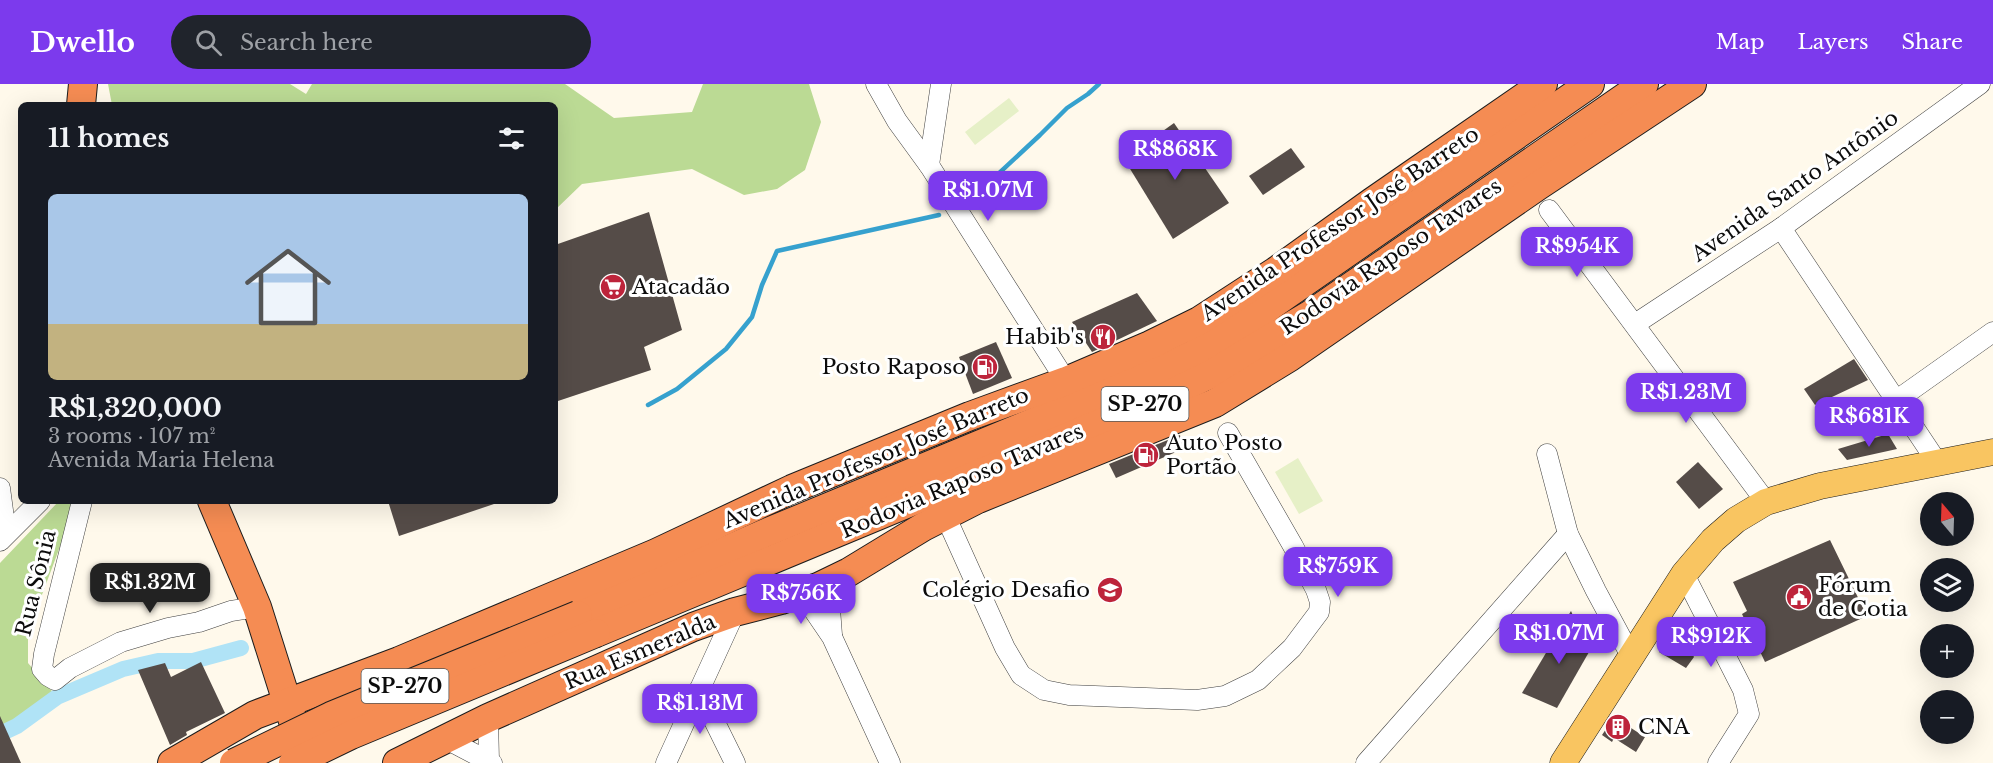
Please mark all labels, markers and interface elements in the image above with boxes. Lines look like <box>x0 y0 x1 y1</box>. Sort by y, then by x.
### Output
search box <box>171 15 591 69</box>
text: Dwello <box>30 25 135 60</box>
icon: search <box>192 26 225 59</box>
text: Search here <box>240 29 373 56</box>
text: Map <box>1716 29 1765 55</box>
text: Layers <box>1798 29 1869 55</box>
text: Share <box>1902 29 1963 55</box>
street label: Avenida Santo Antônio <box>1686 105 1904 268</box>
street label: Avenida Professor José Barreto <box>1195 121 1484 327</box>
text: 11 homes <box>48 122 169 154</box>
icon: filters <box>495 122 528 155</box>
pin: R$868K <box>1126 130 1224 181</box>
text: R$868K <box>1133 137 1217 161</box>
pin: R$1.07M <box>933 171 1043 222</box>
street label: Rodovia Raposo Tavares <box>1275 173 1507 341</box>
text: R$1.07M <box>942 178 1034 202</box>
pin: R$954K <box>1528 227 1626 278</box>
icon: home <box>234 233 342 341</box>
text: R$954K <box>1535 234 1619 258</box>
supermarket icon: Atacadão <box>598 272 628 302</box>
place label: Atacadão <box>631 274 730 300</box>
restaurant icon: Habib's <box>1088 322 1118 352</box>
place label: Habib's <box>1005 324 1084 350</box>
fuel station icon: Posto Raposo <box>970 352 1000 382</box>
place label: Posto Raposo <box>822 354 966 380</box>
pin: R$1.23M <box>1631 373 1741 424</box>
text: R$1.23M <box>1640 380 1732 404</box>
street label: Avenida Professor José Barreto <box>718 382 1033 535</box>
road number: SP-270 <box>1102 387 1188 421</box>
text: R$1,320,000 <box>48 392 222 424</box>
pin: R$681K <box>1820 397 1918 448</box>
text: R$681K <box>1829 404 1909 428</box>
street label: Rodovia Raposo Tavares <box>837 418 1087 544</box>
text: 3 rooms · 107 m² <box>48 424 215 448</box>
place label: Auto Posto Portão <box>1165 430 1282 480</box>
fuel station icon: Auto Posto Portão <box>1131 440 1161 470</box>
text: Avenida Maria Helena <box>48 448 274 472</box>
north arrow <box>1920 492 1974 546</box>
map controls <box>1920 492 1974 744</box>
street label: Rua Sônia <box>10 527 62 639</box>
pin: R$759K <box>1289 547 1387 598</box>
text: R$759K <box>1297 554 1379 578</box>
button: layers <box>1920 558 1974 612</box>
pin: R$1.32M <box>95 563 205 614</box>
text: R$1.32M <box>104 570 196 594</box>
place label: Fórum de Cotia <box>1818 572 1908 622</box>
pin: R$756K <box>752 574 850 625</box>
school or university icon: Colégio Desafio <box>1095 575 1125 605</box>
place label: Colégio Desafio <box>922 577 1090 603</box>
text: R$756K <box>760 581 842 605</box>
public building icon: Fórum de Cotia <box>1784 582 1814 612</box>
street label: Rua Esmeralda <box>561 608 720 696</box>
pin: R$1.07M <box>1504 614 1614 665</box>
pin: R$912K <box>1662 617 1760 668</box>
text: R$1.07M <box>1513 621 1605 645</box>
text: R$912K <box>1671 624 1751 648</box>
button: + <box>1920 624 1974 678</box>
road number: SP-270 <box>362 669 448 703</box>
pin: R$1.13M <box>645 684 755 735</box>
button: − <box>1920 690 1974 744</box>
text: R$1.13M <box>656 691 744 715</box>
building icon: CNA <box>1603 712 1633 742</box>
place label: CNA <box>1638 714 1691 740</box>

